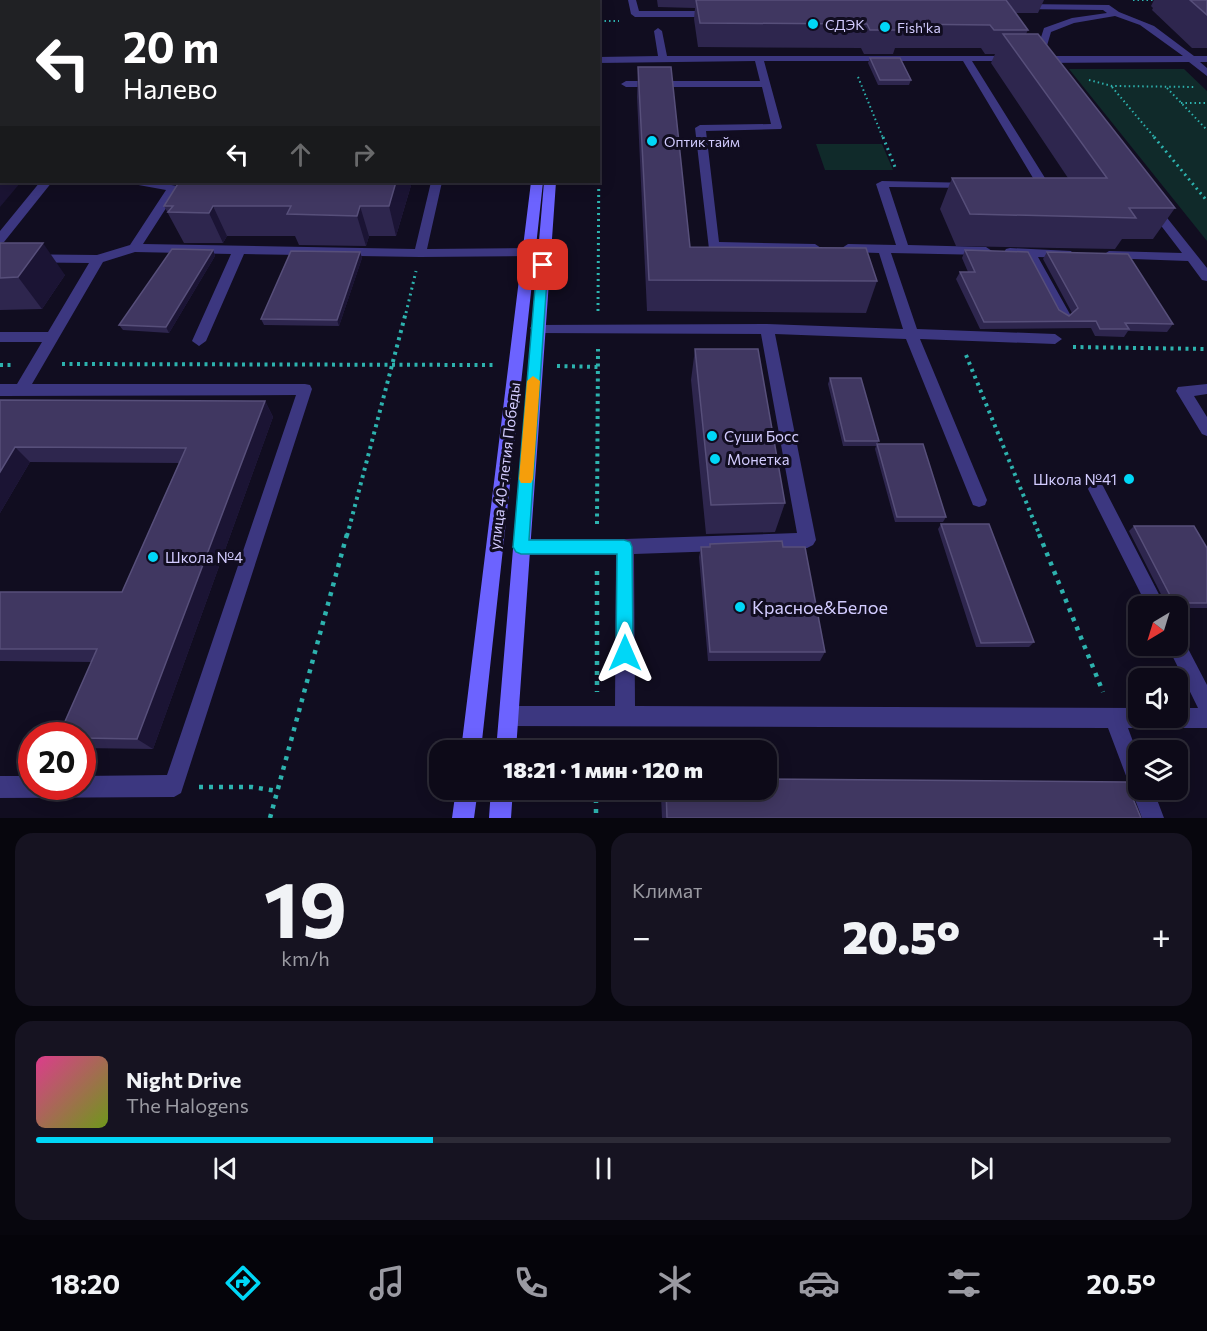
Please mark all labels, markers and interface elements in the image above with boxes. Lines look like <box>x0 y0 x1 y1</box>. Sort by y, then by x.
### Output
place label: СДЭК <box>825 16 865 33</box>
marker: СДЭК <box>806 17 820 31</box>
place label: Fish'ka <box>897 19 941 36</box>
text: 20 m <box>123 20 219 72</box>
marker: Fish'ka <box>878 20 892 34</box>
icon: left <box>24 24 102 102</box>
text: Налево <box>123 72 218 105</box>
place label: Оптик тайм <box>664 133 740 150</box>
marker: Оптик тайм <box>645 134 659 148</box>
icon: left <box>221 138 254 171</box>
icon: ahead <box>284 138 317 171</box>
icon: right <box>347 138 380 171</box>
pin <box>517 239 568 290</box>
icon: arrive <box>526 248 559 281</box>
street label: улица 40-летия Победы <box>485 381 523 551</box>
place label: Суши Босс <box>724 427 799 445</box>
marker: Суши Босс <box>705 429 719 443</box>
place label: Монетка <box>727 450 790 468</box>
marker: Монетка <box>708 452 722 466</box>
place label: Школа №41 <box>1033 470 1117 488</box>
marker: Школа №41 <box>1122 472 1136 486</box>
place label: Школа №4 <box>165 548 243 566</box>
marker: Школа №4 <box>146 550 160 564</box>
place label: Красное&Белое <box>752 596 888 618</box>
north arrow <box>1128 596 1188 656</box>
map controls <box>1128 596 1188 800</box>
marker: Красное&Белое <box>733 600 747 614</box>
position arrow <box>593 621 657 685</box>
button: sound <box>1128 668 1188 728</box>
speed limit sign: 20 <box>18 722 96 800</box>
button: layers <box>1128 740 1188 800</box>
text: 18:21 · 1 мин · 120 m <box>503 756 703 783</box>
text: 19 <box>264 859 347 954</box>
text: Климат <box>632 878 702 902</box>
text: 20.5° <box>842 908 960 963</box>
text: − <box>632 915 651 956</box>
text: + <box>1152 915 1171 956</box>
text: km/h <box>281 946 330 970</box>
text: Night Drive <box>126 1066 241 1093</box>
text: The Halogens <box>126 1093 249 1117</box>
icon: previous <box>209 1152 242 1185</box>
icon: pause <box>587 1152 620 1185</box>
icon: next <box>965 1152 998 1185</box>
icon: directions <box>222 1262 264 1304</box>
icon: music <box>366 1262 408 1304</box>
icon: phone <box>510 1262 552 1304</box>
icon: climate <box>654 1262 696 1304</box>
icon: car <box>798 1262 840 1304</box>
icon: filters <box>943 1262 985 1304</box>
text: 18:20 <box>51 1267 120 1300</box>
text: 20.5° <box>1087 1267 1156 1300</box>

